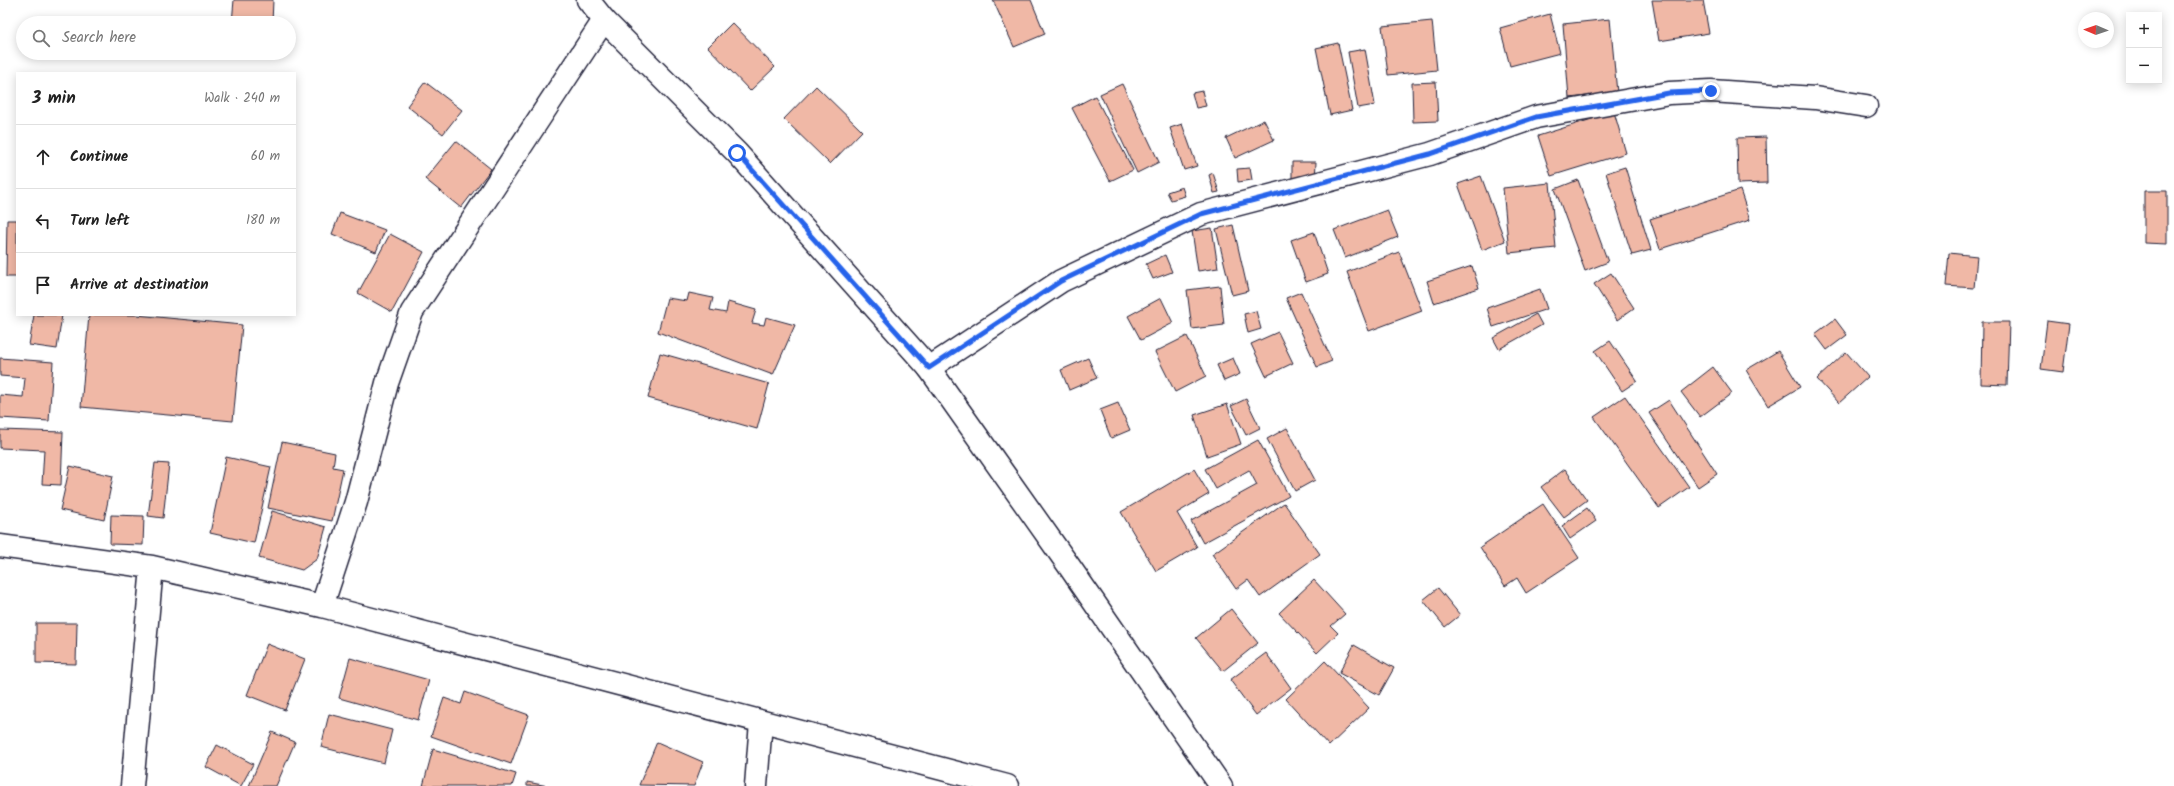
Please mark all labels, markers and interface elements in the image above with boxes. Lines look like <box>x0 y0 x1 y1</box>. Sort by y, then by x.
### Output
north arrow <box>2078 12 2114 48</box>
map controls <box>2126 12 2162 84</box>
button: + <box>2126 12 2162 48</box>
search box <box>16 16 296 60</box>
text: Search here <box>62 26 136 50</box>
icon: search <box>30 27 52 49</box>
button: − <box>2126 48 2162 84</box>
route end <box>1702 82 1720 100</box>
text: 3 min <box>32 85 76 112</box>
text: Walk · 240 m <box>204 88 280 109</box>
route start <box>728 144 746 162</box>
text: Continue <box>70 145 128 169</box>
icon: ahead <box>32 146 54 168</box>
text: 60 m <box>251 146 280 167</box>
text: Turn left <box>70 209 130 233</box>
icon: left <box>32 210 54 232</box>
text: 180 m <box>246 210 280 231</box>
text: Arrive at destination <box>70 273 209 297</box>
icon: arrive <box>32 274 54 296</box>

